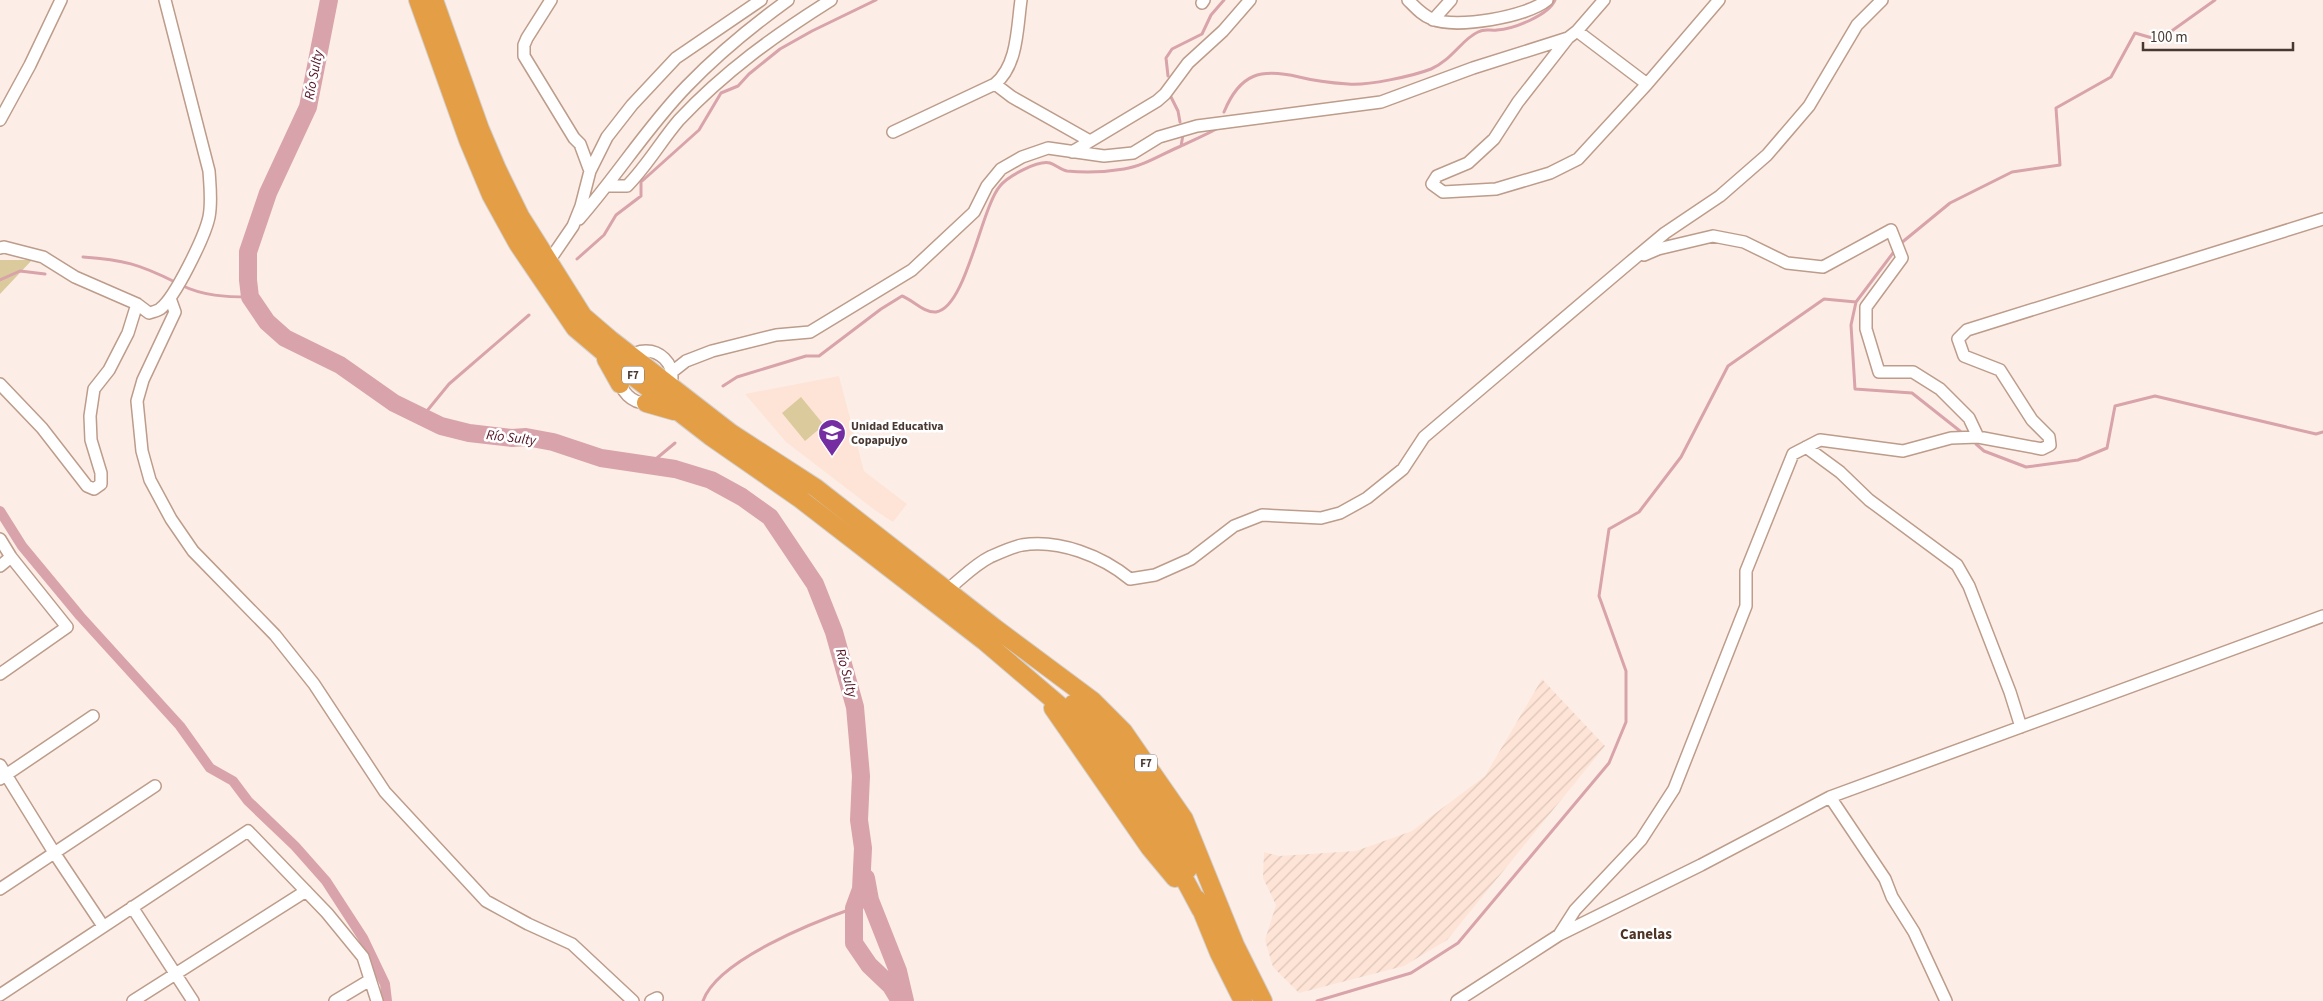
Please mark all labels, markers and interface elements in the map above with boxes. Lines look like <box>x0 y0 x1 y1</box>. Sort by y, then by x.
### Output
scale bar <box>2143 20 2293 52</box>
text: 100 m <box>2150 27 2188 48</box>
water label: Río Sulty <box>299 48 329 101</box>
road number: F7 <box>622 366 644 384</box>
school or university icon: Unidad Educativa Copapujyo <box>817 418 847 457</box>
place label: Unidad Educativa Copapujyo <box>851 418 944 449</box>
water label: Río Sulty <box>485 425 538 451</box>
water label: Río Sulty <box>830 646 862 700</box>
road number: F7 <box>1135 754 1157 771</box>
district label: Canelas <box>1620 924 1672 945</box>

